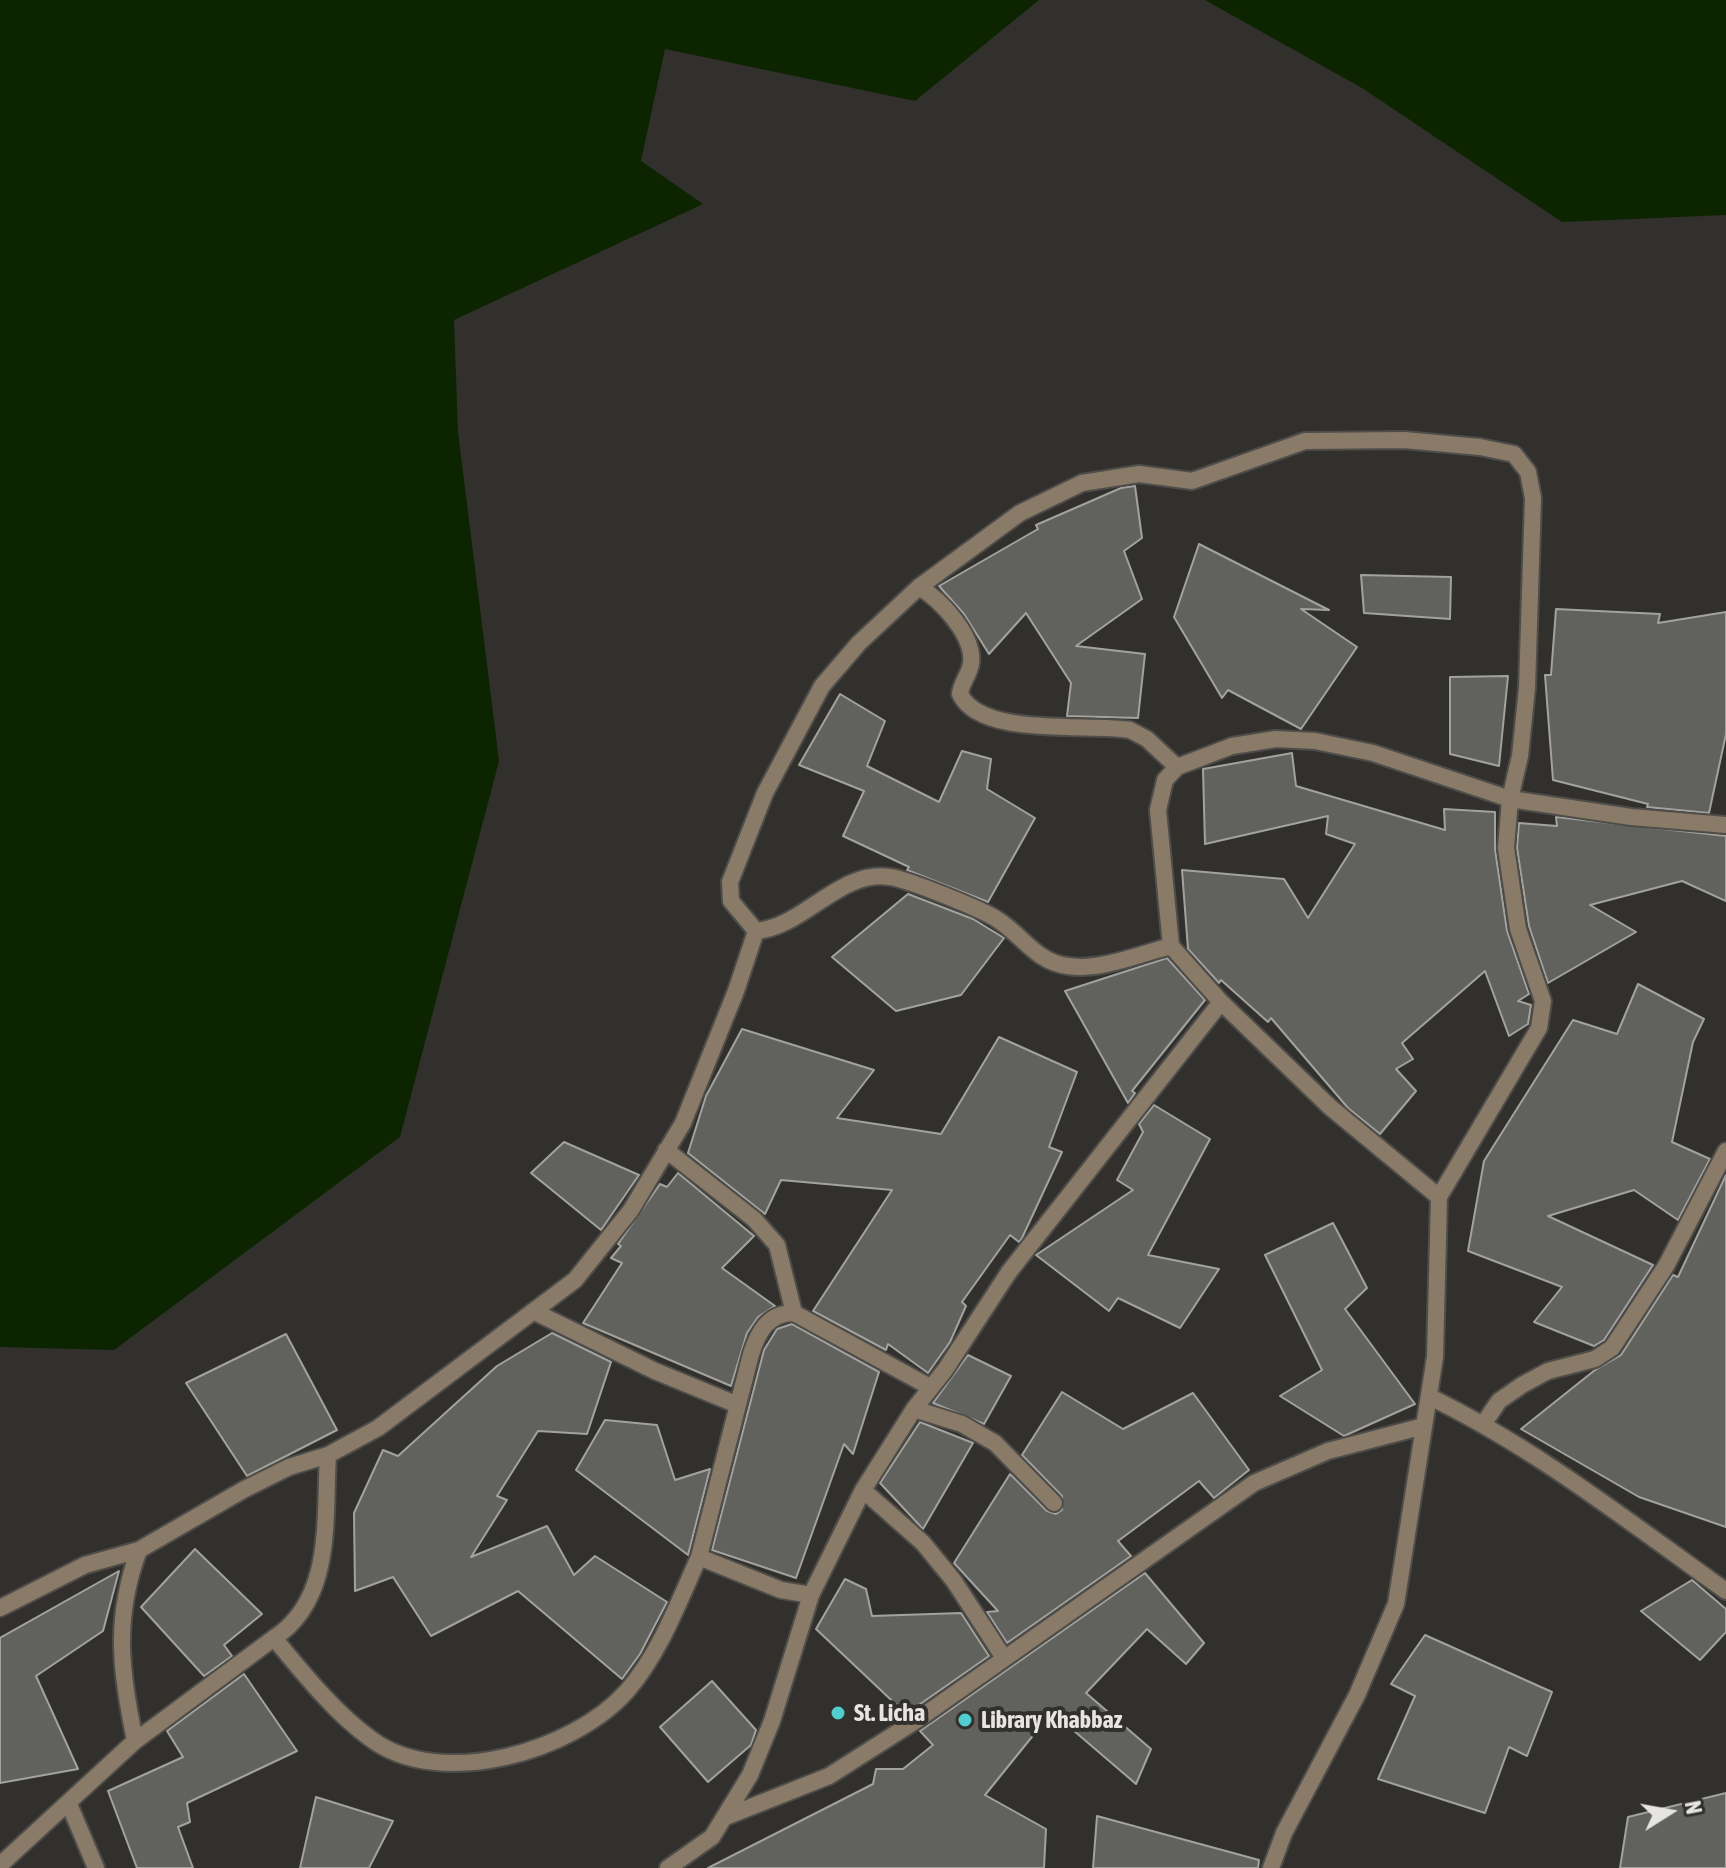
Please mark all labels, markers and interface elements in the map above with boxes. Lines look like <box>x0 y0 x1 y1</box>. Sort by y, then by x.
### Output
place label: St. Licha <box>854 1699 925 1727</box>
marker: St. Licha <box>829 1704 847 1722</box>
place label: Library Khabbaz <box>981 1706 1122 1734</box>
marker: Library Khabbaz <box>956 1711 974 1729</box>
north arrow <box>1630 1772 1710 1852</box>
text: N <box>1680 1799 1708 1816</box>

